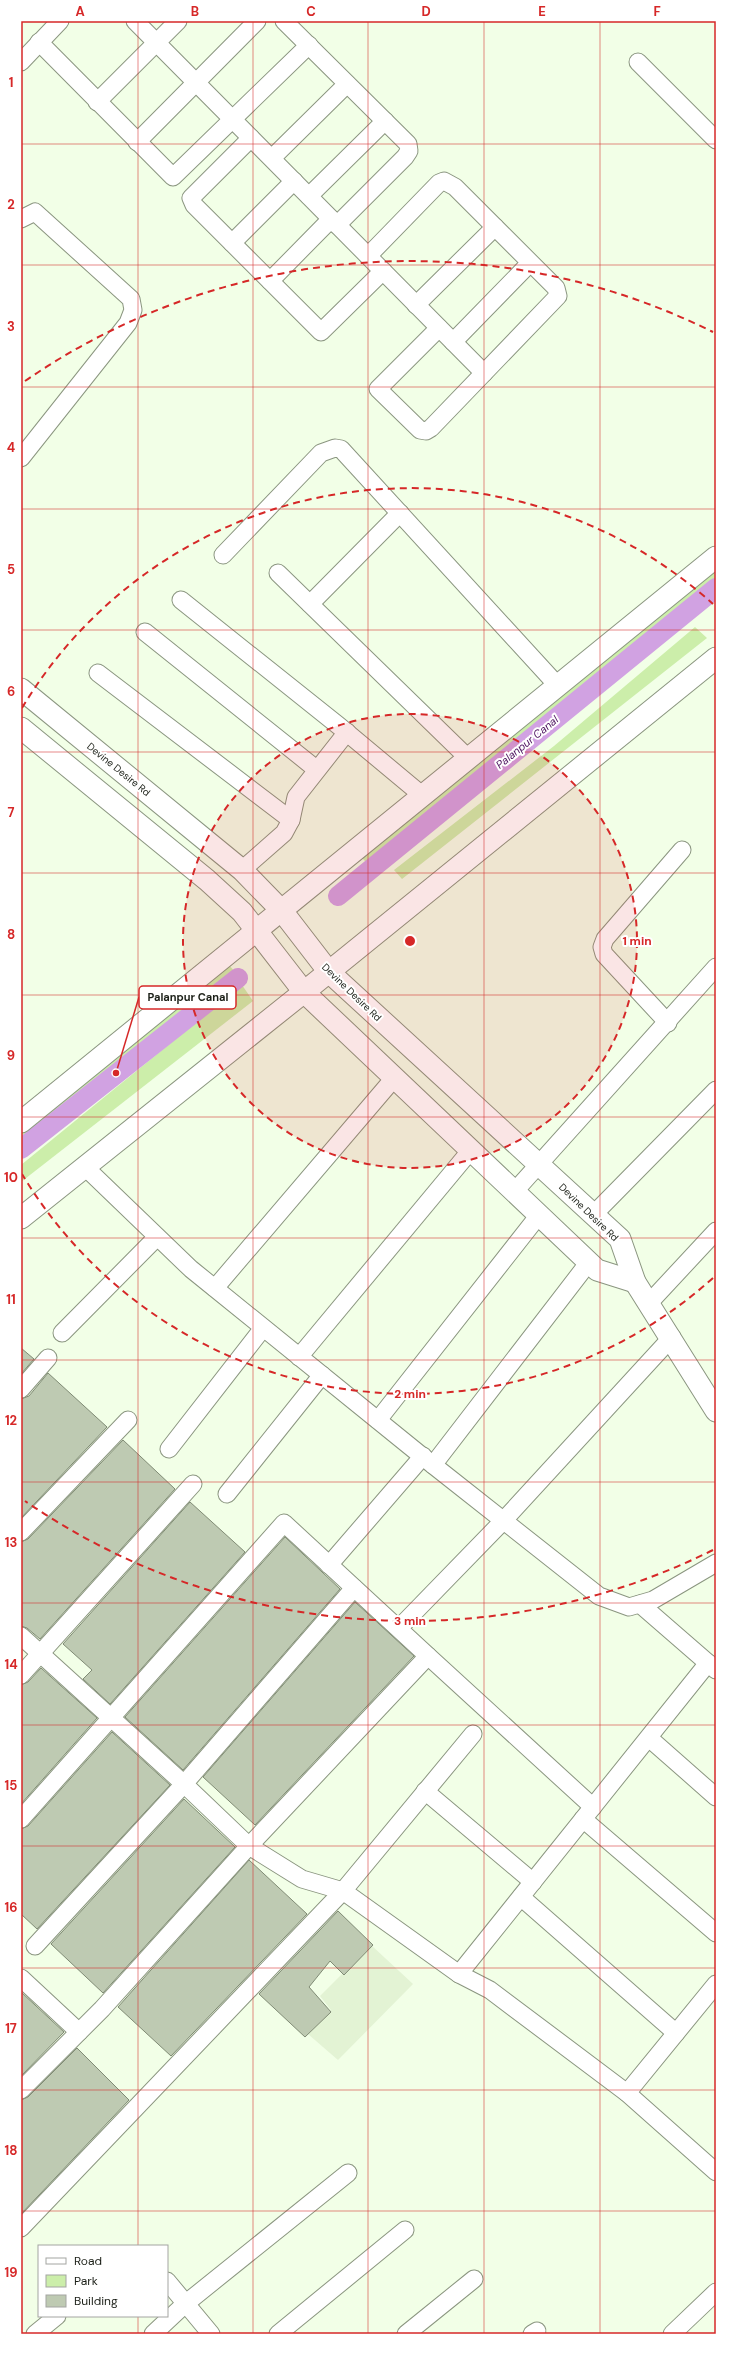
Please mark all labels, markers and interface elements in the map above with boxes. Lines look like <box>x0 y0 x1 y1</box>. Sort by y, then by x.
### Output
text: A <box>75 3 85 20</box>
text: B <box>191 3 199 20</box>
text: C <box>306 3 316 20</box>
text: D <box>421 3 431 20</box>
text: E <box>538 3 546 20</box>
text: F <box>653 3 661 20</box>
text: 1 <box>9 74 13 91</box>
text: 2 <box>7 196 15 213</box>
text: 3 <box>7 318 15 335</box>
text: 4 <box>7 439 15 456</box>
text: 5 <box>7 561 15 578</box>
text: 6 <box>7 683 15 700</box>
water label: Palanpur Canal <box>493 712 562 772</box>
street label: Devine Desire Rd <box>84 740 153 799</box>
text: 7 <box>8 804 15 821</box>
text: 8 <box>7 926 15 943</box>
text: 1 min <box>622 933 652 949</box>
centre of rings <box>403 934 417 948</box>
street label: Devine Desire Rd <box>319 961 384 1024</box>
callout: Palanpur Canal <box>139 986 236 1009</box>
text: Palanpur Canal <box>148 990 228 1004</box>
text: 9 <box>7 1047 15 1064</box>
text: 10 <box>4 1169 18 1186</box>
street label: Devine Desire Rd <box>556 1181 621 1244</box>
text: 11 <box>6 1291 16 1308</box>
text: 2 min <box>394 1386 426 1402</box>
text: 12 <box>5 1412 17 1429</box>
text: 13 <box>5 1534 17 1551</box>
text: 3 min <box>394 1613 426 1629</box>
text: 14 <box>4 1656 18 1673</box>
text: 15 <box>5 1777 17 1794</box>
text: 16 <box>5 1899 17 1916</box>
text: 17 <box>5 2020 17 2037</box>
text: 18 <box>5 2142 17 2159</box>
legend <box>38 2245 168 2317</box>
text: Road <box>74 2253 102 2269</box>
text: 19 <box>5 2264 18 2281</box>
text: Park <box>74 2273 98 2289</box>
text: Building <box>74 2293 118 2309</box>

